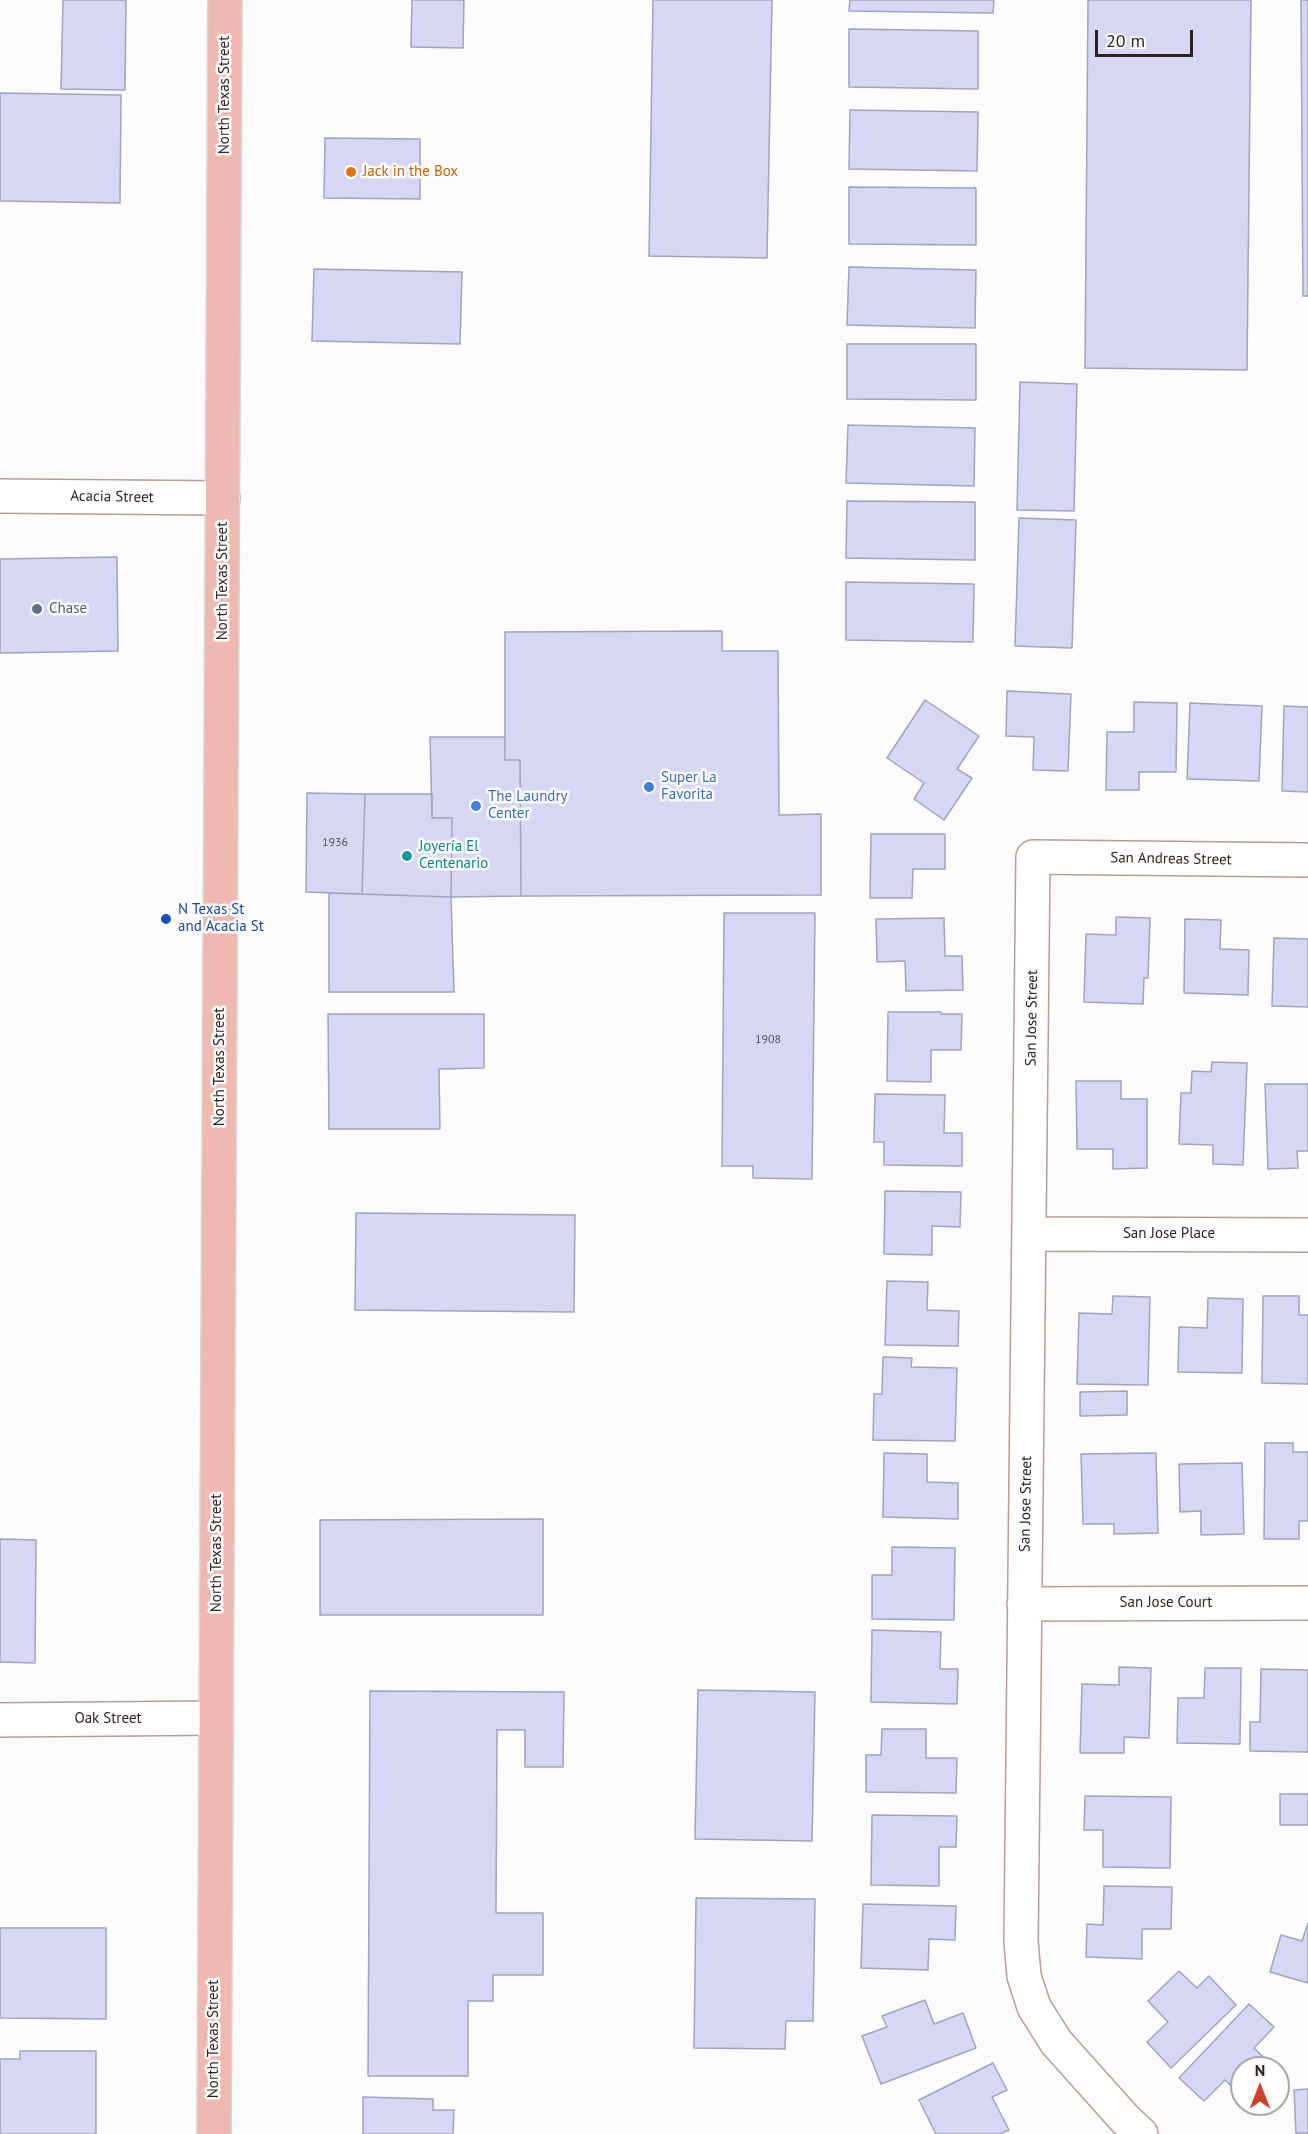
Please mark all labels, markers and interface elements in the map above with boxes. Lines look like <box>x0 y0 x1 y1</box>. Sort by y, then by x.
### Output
scale bar <box>1098 18 1196 56</box>
text: 20 m <box>1106 29 1145 52</box>
street label: North Texas Street <box>216 36 234 154</box>
place label: Jack in the Box <box>363 163 458 181</box>
marker: Jack in the Box <box>344 165 358 179</box>
street label: Acacia Street <box>70 487 154 507</box>
street label: North Texas Street <box>214 522 232 640</box>
place label: Chase <box>49 600 87 618</box>
marker: Chase <box>30 602 44 616</box>
place label: Super La Favorita <box>661 769 717 804</box>
marker: Super La Favorita <box>642 780 656 794</box>
place label: The Laundry Center <box>488 788 567 823</box>
marker: The Laundry Center <box>469 799 483 813</box>
house number: 1936 <box>322 836 348 850</box>
place label: Joyería El Centenario <box>419 838 488 873</box>
marker: Joyería El Centenario <box>400 849 414 863</box>
street label: San Andreas Street <box>1110 849 1232 869</box>
place label: N Texas St and Acacia St <box>178 901 264 936</box>
marker: N Texas St and Acacia St <box>159 912 173 926</box>
street label: San Jose Street <box>1022 970 1042 1066</box>
street label: North Texas Street <box>211 1008 229 1126</box>
house number: 1908 <box>755 1033 781 1047</box>
street label: San Jose Place <box>1123 1225 1215 1243</box>
street label: San Jose Street <box>1016 1456 1036 1552</box>
street label: North Texas Street <box>208 1494 226 1612</box>
street label: San Jose Court <box>1120 1594 1212 1612</box>
street label: Oak Street <box>74 1710 142 1728</box>
street label: North Texas Street <box>205 1980 223 2098</box>
north arrow <box>1230 2056 1290 2116</box>
text: N <box>1255 2060 1265 2080</box>

